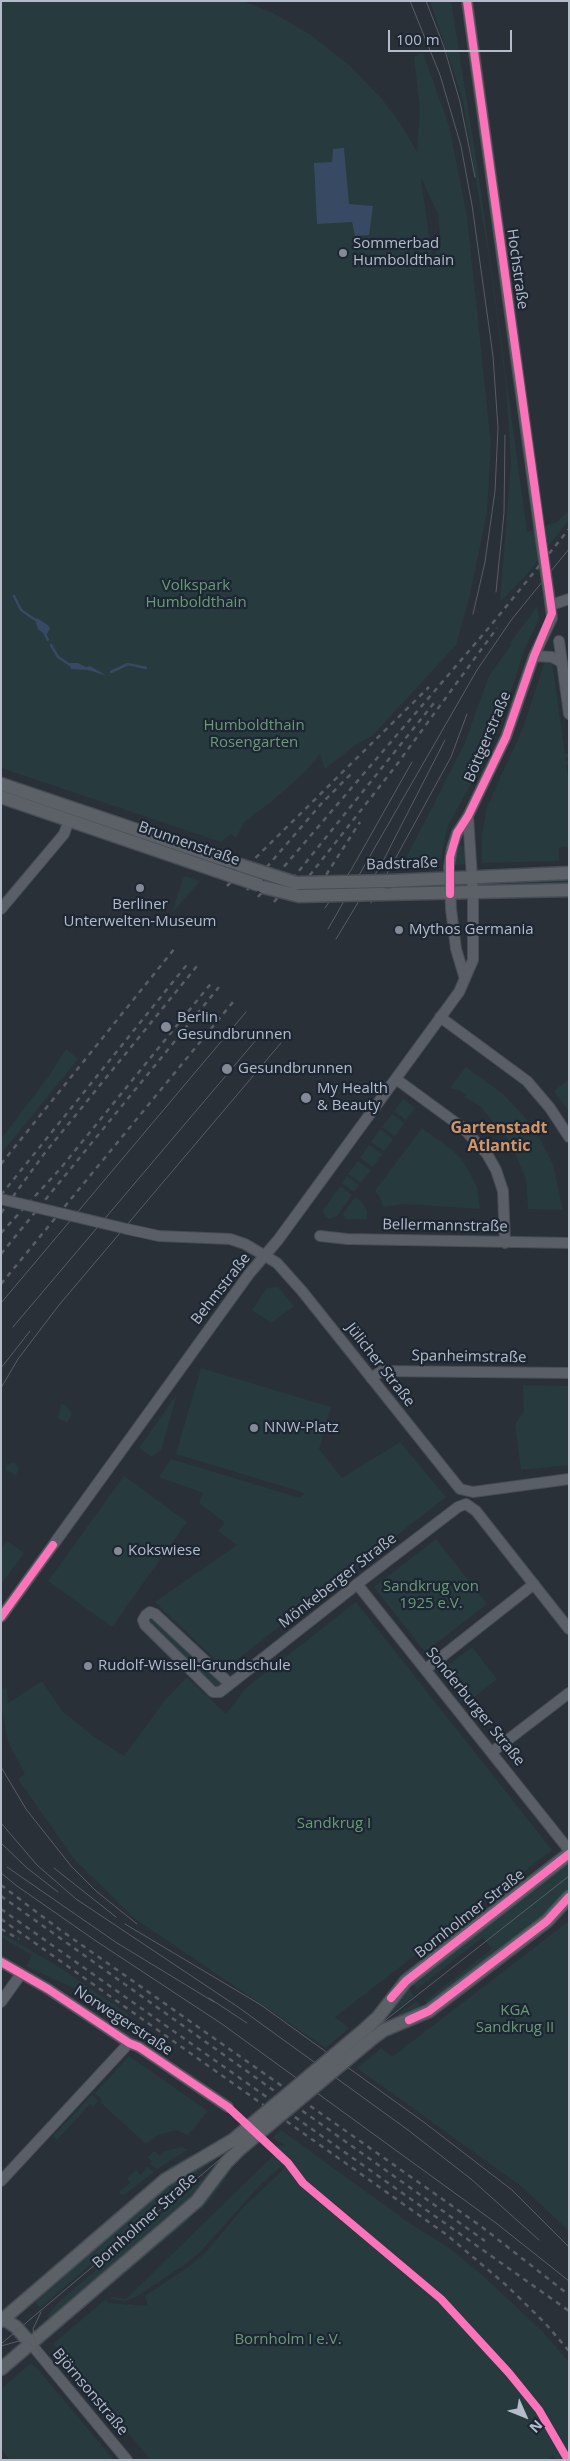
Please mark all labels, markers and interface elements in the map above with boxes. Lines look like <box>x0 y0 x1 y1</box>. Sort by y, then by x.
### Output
scale bar <box>390 20 514 52</box>
text: 100 m <box>396 29 440 49</box>
street label: Hochstraße <box>502 228 532 310</box>
place label: Sommerbad Humboldthain <box>353 235 454 270</box>
marker: Sommerbad Humboldthain <box>337 247 349 259</box>
park label: Volkspark Humboldthain <box>145 577 247 612</box>
street label: Böttgerstraße <box>461 689 515 785</box>
park label: Humboldthain Rosengarten <box>203 717 305 752</box>
street label: Brunnenstraße <box>136 818 242 870</box>
street label: Badstraße <box>366 854 438 874</box>
marker: Berliner Unterwelten-Museum <box>134 882 146 894</box>
place label: Berliner Unterwelten-Museum <box>63 896 217 931</box>
place label: Mythos Germania <box>409 921 534 939</box>
marker: Mythos Germania <box>393 924 405 936</box>
place label: Berlin Gesundbrunnen <box>177 1009 292 1044</box>
marker: Berlin Gesundbrunnen <box>159 1020 173 1034</box>
place label: Gesundbrunnen <box>238 1060 353 1078</box>
marker: Gesundbrunnen <box>220 1062 234 1076</box>
place label: My Health & Beauty <box>317 1080 388 1115</box>
marker: My Health & Beauty <box>299 1091 313 1105</box>
district label: Gartenstadt Atlantic <box>450 1118 548 1156</box>
street label: Bellermannstraße <box>382 1216 508 1236</box>
street label: Behmstraße <box>187 1250 255 1328</box>
street label: Jülicher Straße <box>342 1319 418 1411</box>
street label: Spanheimstraße <box>411 1347 527 1367</box>
place label: NNW-Platz <box>264 1419 339 1437</box>
marker: NNW-Platz <box>248 1422 260 1434</box>
street label: Mönkeberger Straße <box>276 1530 400 1632</box>
place label: Kokswiese <box>128 1542 201 1560</box>
marker: Kokswiese <box>112 1545 124 1557</box>
park label: Sandkrug von 1925 e.V. <box>383 1578 479 1613</box>
street label: Sonderburger Straße <box>422 1644 528 1770</box>
place label: Rudolf-Wissell-Grundschule <box>98 1657 291 1675</box>
marker: Rudolf-Wissell-Grundschule <box>82 1660 94 1672</box>
park label: Sandkrug I <box>297 1815 371 1833</box>
street label: Bornholmer Straße <box>412 1866 528 1962</box>
street label: Norwegerstraße <box>70 1982 176 2060</box>
park label: KGA Sandkrug II <box>476 2002 554 2037</box>
street label: Bornholmer Straße <box>89 2169 201 2273</box>
park label: Bornholm I e.V. <box>234 2331 342 2349</box>
street label: Björnsonstraße <box>48 2345 132 2439</box>
north arrow <box>500 2391 550 2441</box>
text: N <box>525 2416 547 2437</box>

